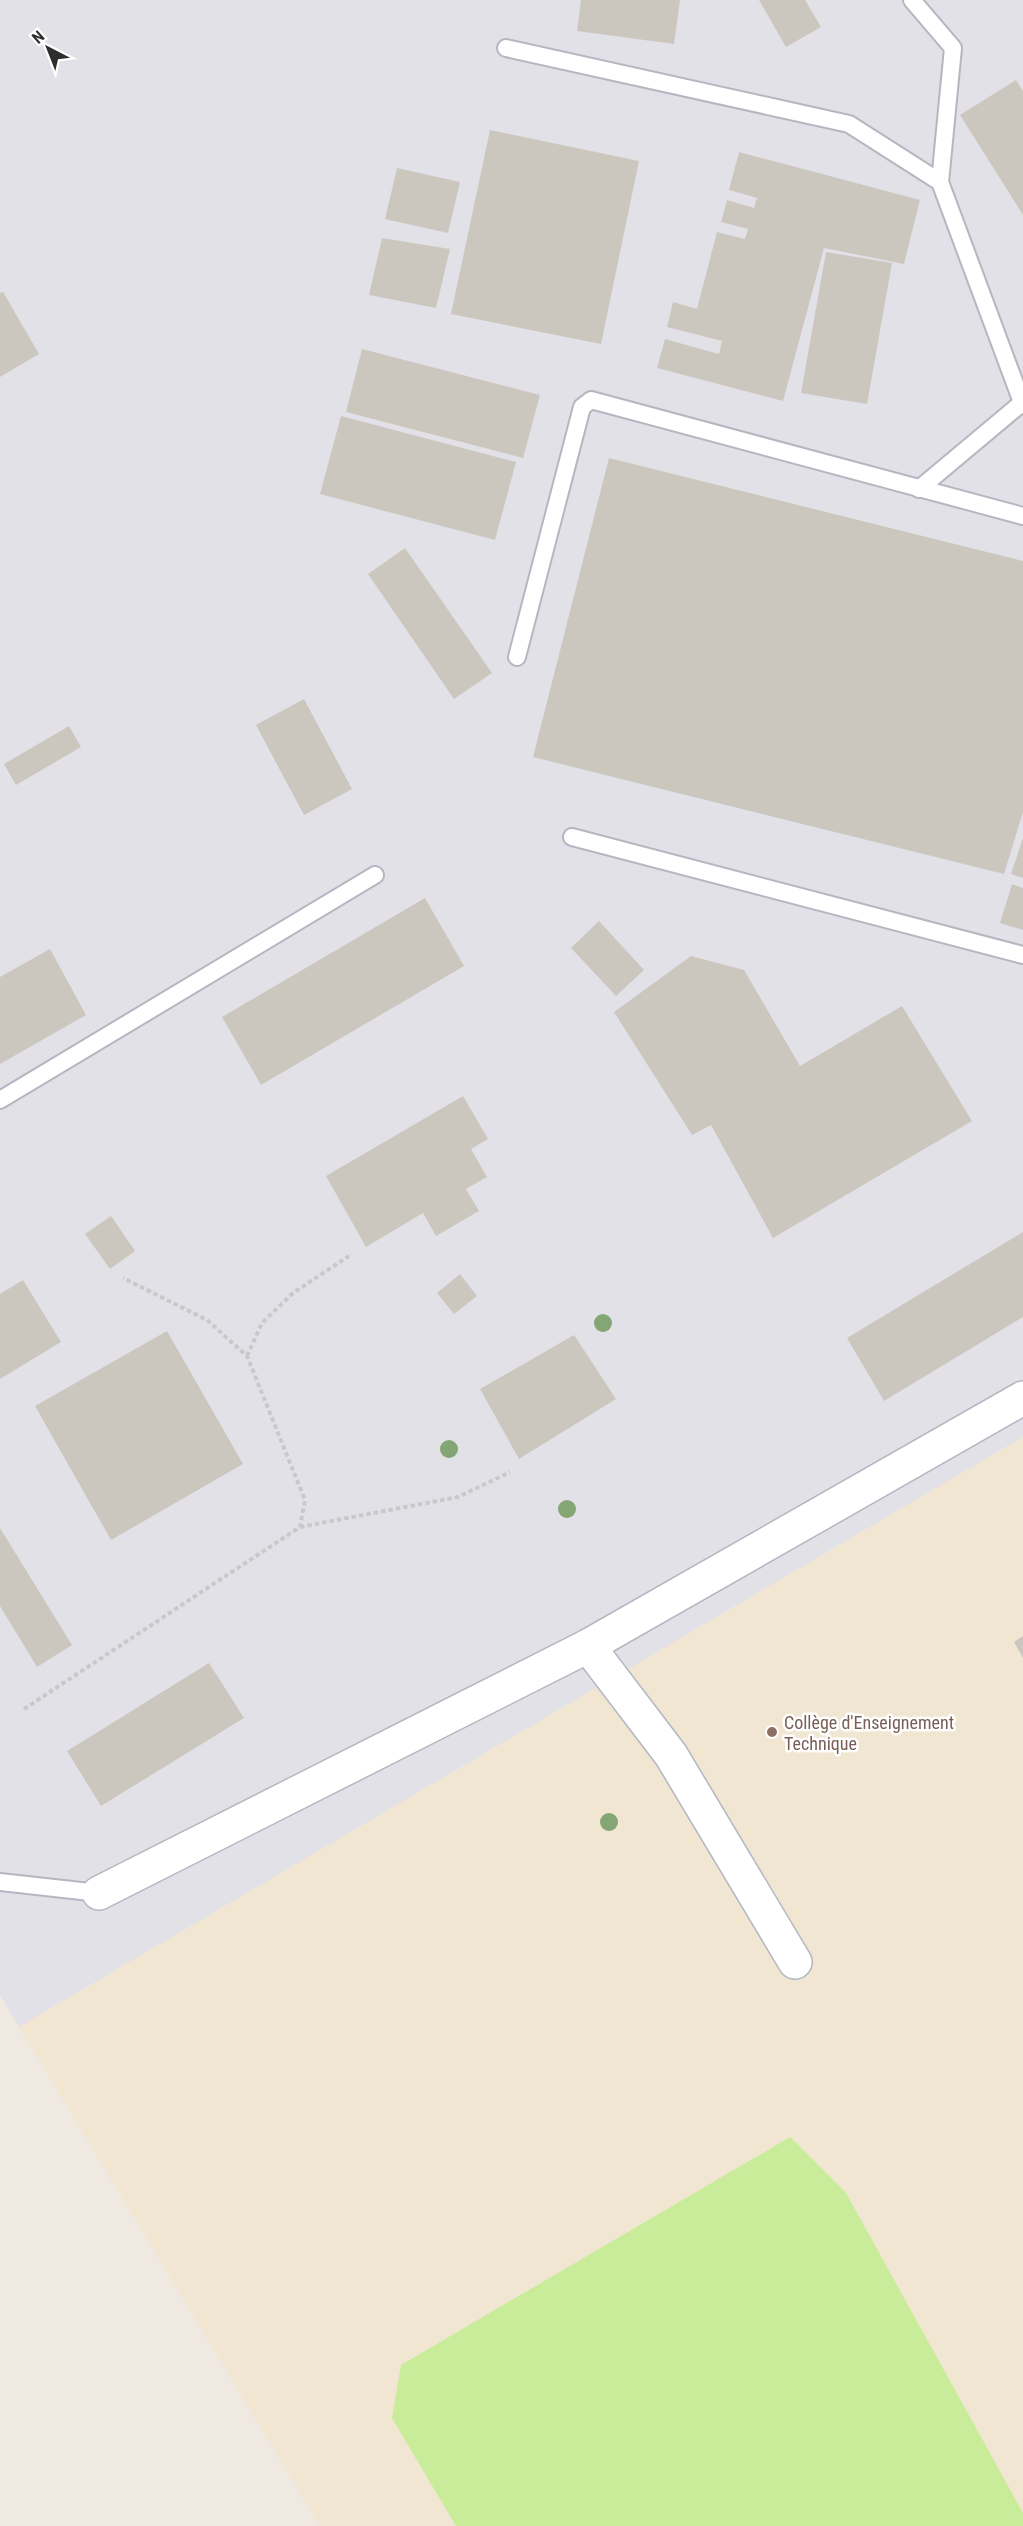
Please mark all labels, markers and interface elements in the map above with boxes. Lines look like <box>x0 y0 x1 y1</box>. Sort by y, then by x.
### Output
north arrow <box>18 18 78 78</box>
text: N <box>28 27 48 48</box>
place label: Collège d'Enseignement Technique <box>784 1712 954 1754</box>
marker: Collège d'Enseignement Technique <box>765 1725 779 1739</box>

